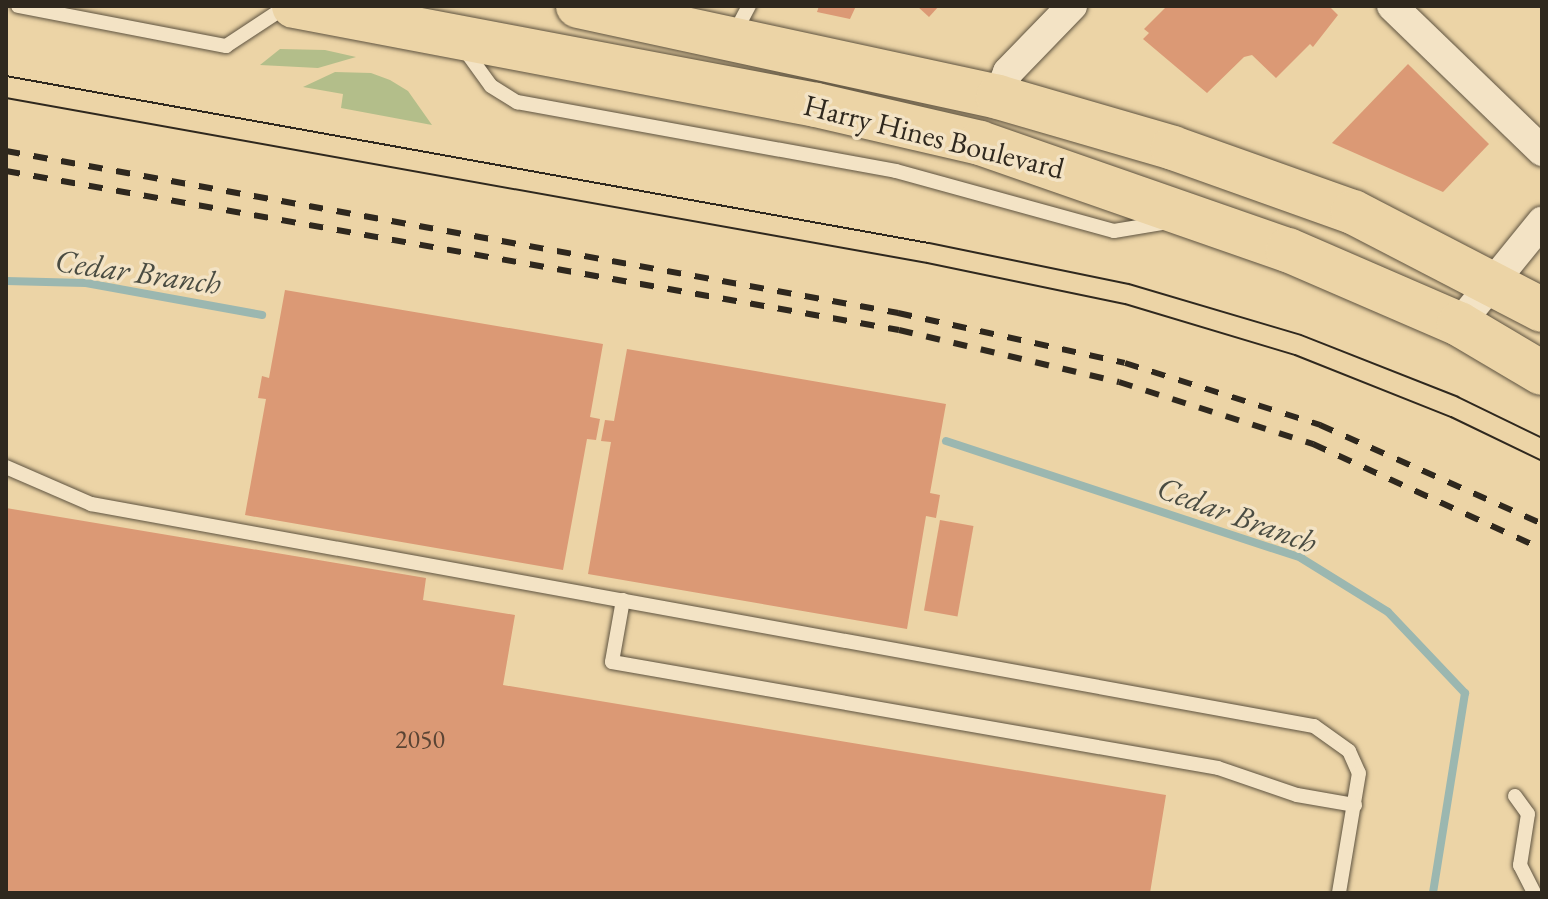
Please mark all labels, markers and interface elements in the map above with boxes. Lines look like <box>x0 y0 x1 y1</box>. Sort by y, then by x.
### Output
street label: Harry Hines Boulevard <box>800 87 1068 187</box>
water label: Cedar Branch <box>52 241 224 303</box>
water label: Cedar Branch <box>1152 468 1322 562</box>
house number: 2050 <box>395 724 445 756</box>

